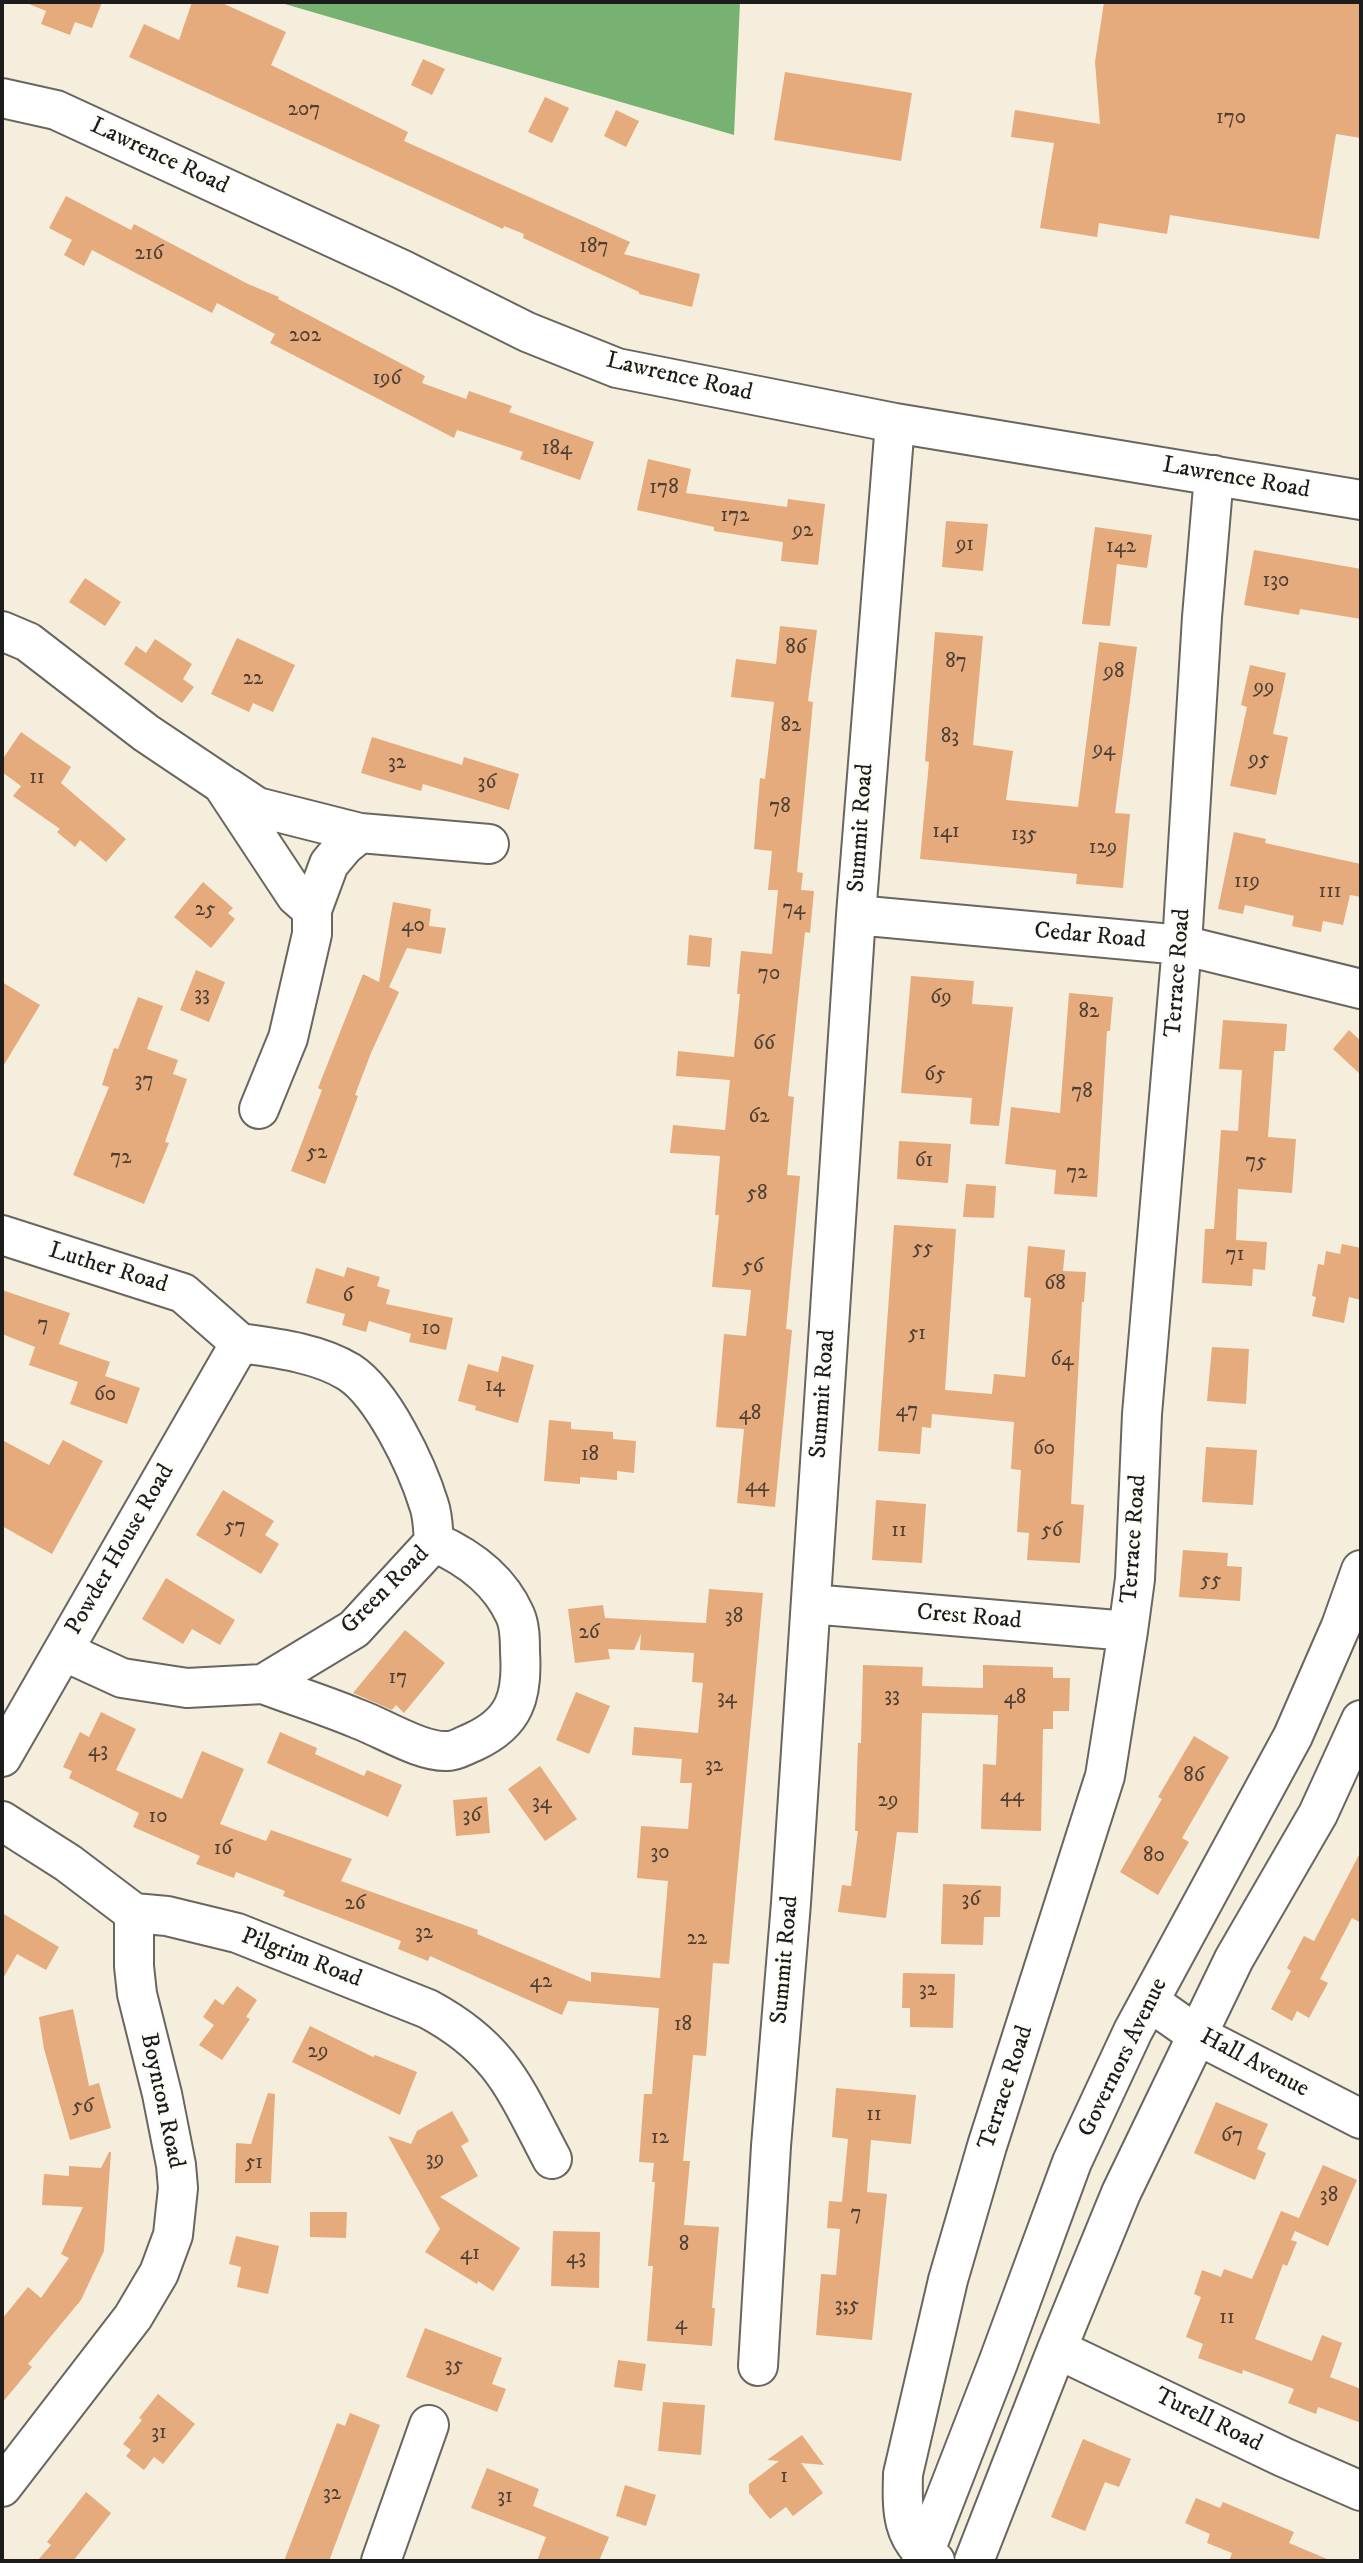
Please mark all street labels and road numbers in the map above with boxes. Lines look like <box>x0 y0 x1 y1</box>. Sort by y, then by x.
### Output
street label: Lawrence Road <box>85 112 233 202</box>
street label: Lawrence Road <box>603 347 755 409</box>
street label: Lawrence Road <box>1160 452 1312 506</box>
street label: Summit Road <box>843 763 881 893</box>
street label: Terrace Road <box>1160 908 1198 1038</box>
street label: Cedar Road <box>1033 918 1147 956</box>
street label: Luther Road <box>45 1237 171 1301</box>
street label: Summit Road <box>805 1329 843 1459</box>
street label: Powder House Road <box>60 1460 182 1640</box>
street label: Terrace Road <box>1116 1474 1154 1604</box>
street label: Green Road <box>336 1541 436 1641</box>
street label: Crest Road <box>915 1599 1023 1637</box>
street label: Summit Road <box>766 1895 806 2025</box>
street label: Pilgrim Road <box>237 1923 365 1995</box>
street label: Governors Avenue <box>1073 1974 1175 2142</box>
street label: Terrace Road <box>973 2022 1041 2154</box>
street label: Hall Avenue <box>1195 2023 1313 2105</box>
street label: Boynton Road <box>133 2031 189 2171</box>
street label: Turell Road <box>1150 2383 1266 2459</box>

